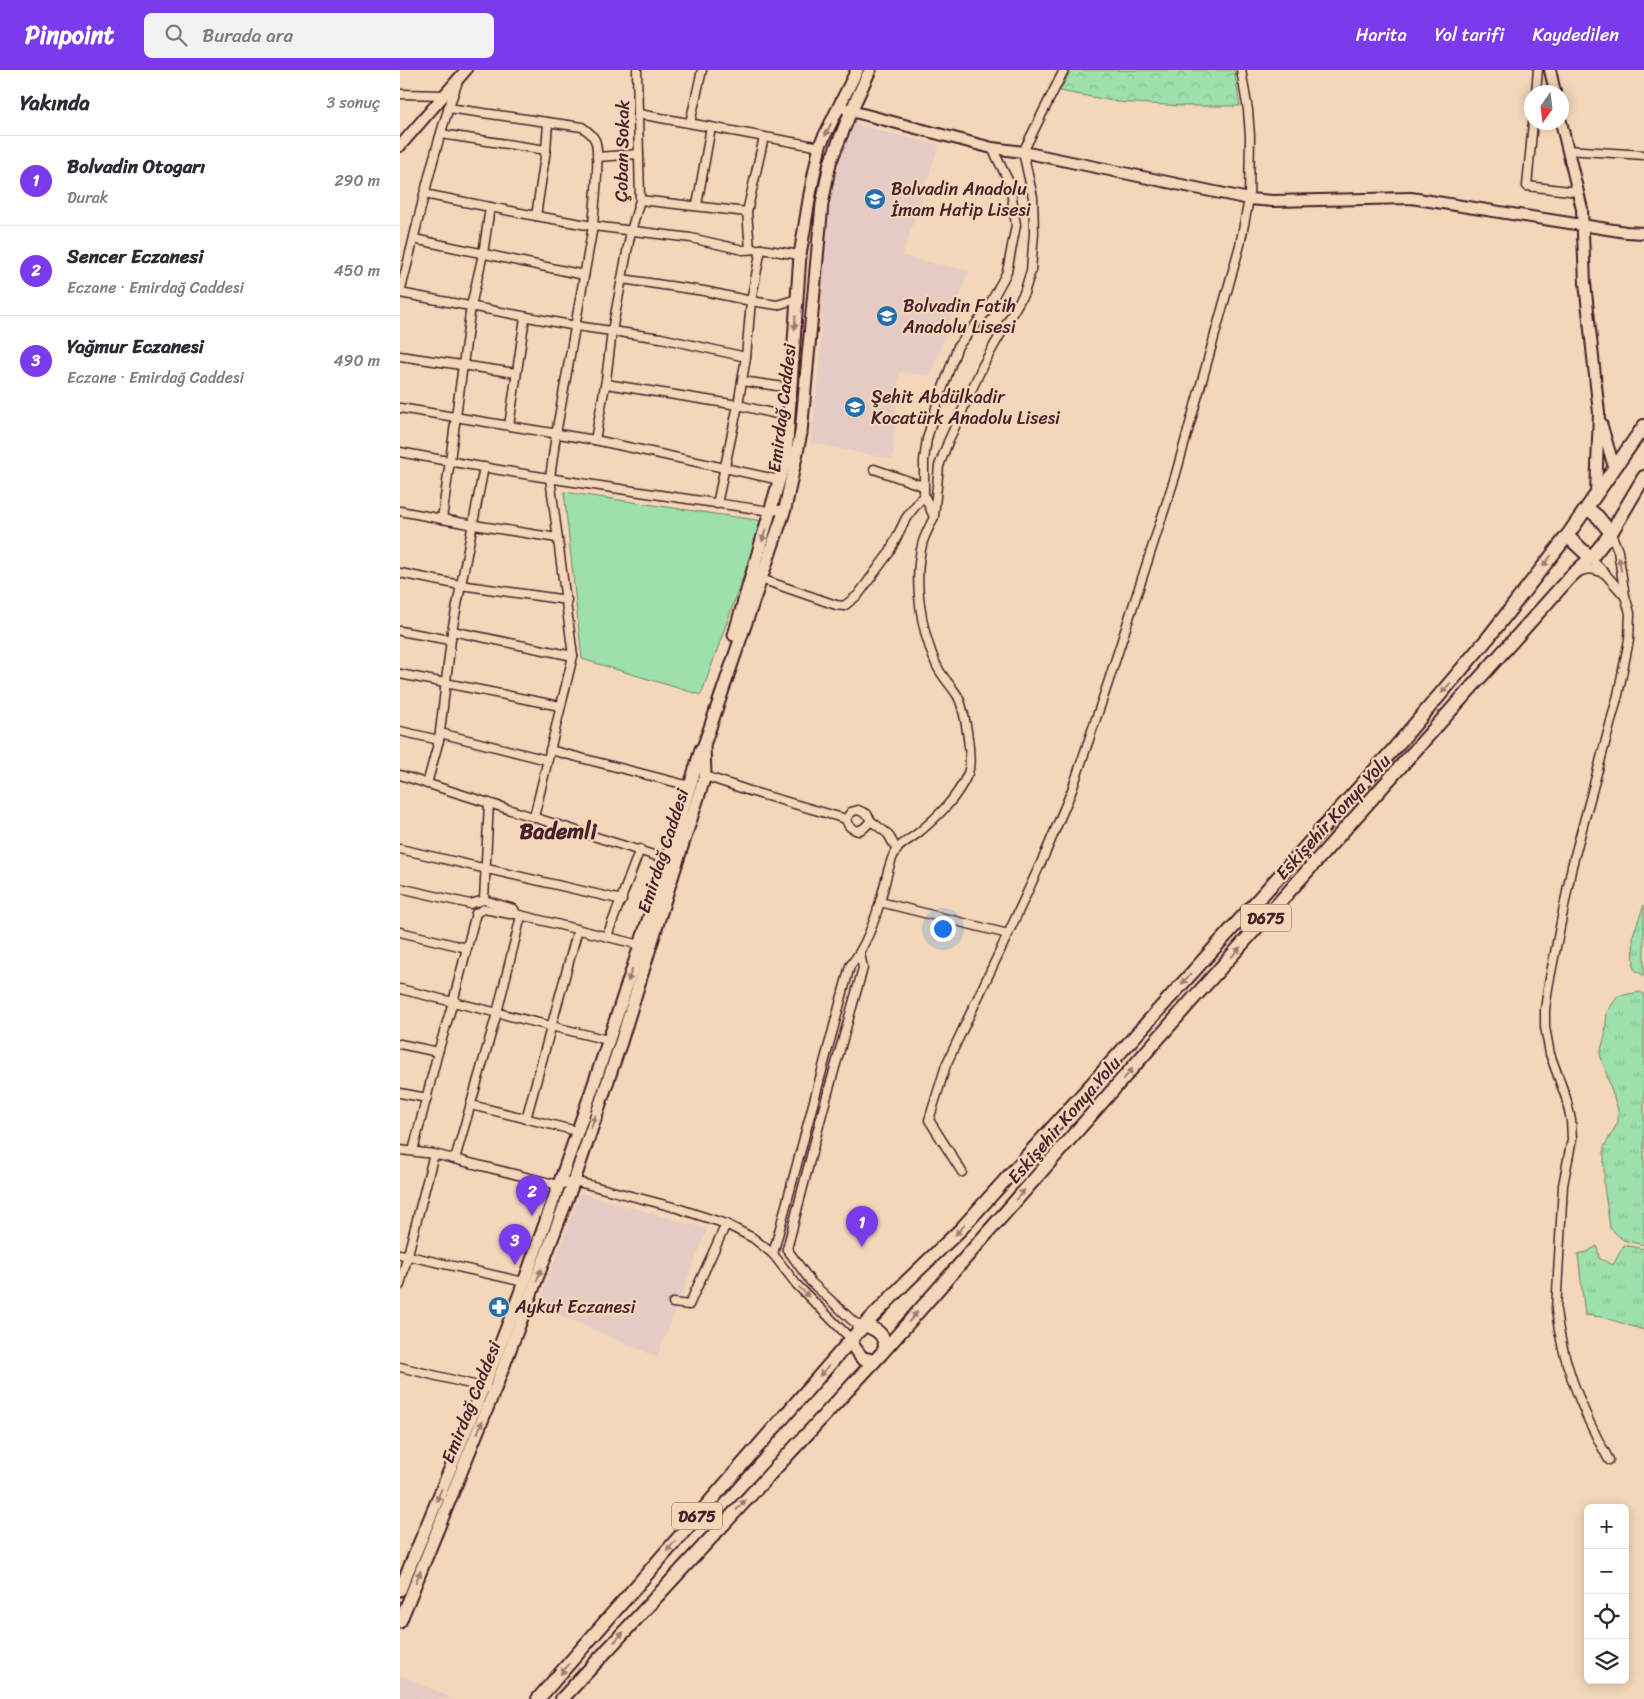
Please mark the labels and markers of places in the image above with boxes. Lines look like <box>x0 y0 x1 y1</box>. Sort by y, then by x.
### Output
place label: Bolvadin Anadolu İmam Hatip Lisesi <box>890 173 1032 226</box>
school or university icon: Bolvadin Anadolu İmam Hatip Lisesi <box>863 187 887 211</box>
place label: Bolvadin Fatih Anadolu Lisesi <box>902 290 1017 343</box>
school or university icon: Bolvadin Fatih Anadolu Lisesi <box>875 304 899 328</box>
place label: Şehit Abdülkadir Kocatürk Anadolu Lisesi <box>871 381 1061 434</box>
school or university icon: Şehit Abdülkadir Kocatürk Anadolu Lisesi <box>843 395 867 419</box>
pin: 2 <box>516 1175 548 1216</box>
pin: 1 <box>846 1206 878 1247</box>
pin: 3 <box>499 1224 531 1265</box>
place label: Aykut Eczanesi <box>514 1291 637 1323</box>
pharmacy icon: Aykut Eczanesi <box>487 1295 511 1319</box>

